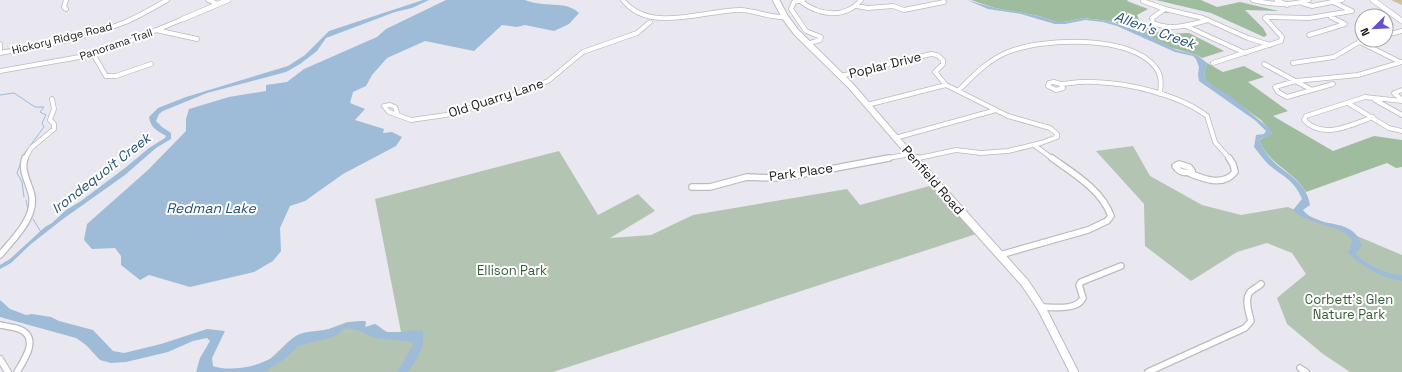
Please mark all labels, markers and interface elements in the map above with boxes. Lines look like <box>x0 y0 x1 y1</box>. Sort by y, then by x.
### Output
water label: Allen's Creek <box>1112 7 1199 53</box>
north arrow <box>1354 8 1394 48</box>
street label: Hickory Ridge Road <box>10 19 114 57</box>
street label: Panorama Trail <box>78 25 154 63</box>
text: N <box>1357 26 1373 38</box>
street label: Poplar Drive <box>847 48 923 82</box>
street label: Old Quarry Lane <box>446 75 546 121</box>
water label: Irondequoit Creek <box>48 128 155 217</box>
street label: Penfield Road <box>898 142 968 218</box>
street label: Park Place <box>768 159 834 185</box>
water label: Redman Lake <box>166 199 256 217</box>
park label: Ellison Park <box>477 262 547 279</box>
park label: Corbett's Glen Nature Park <box>1305 291 1393 323</box>

